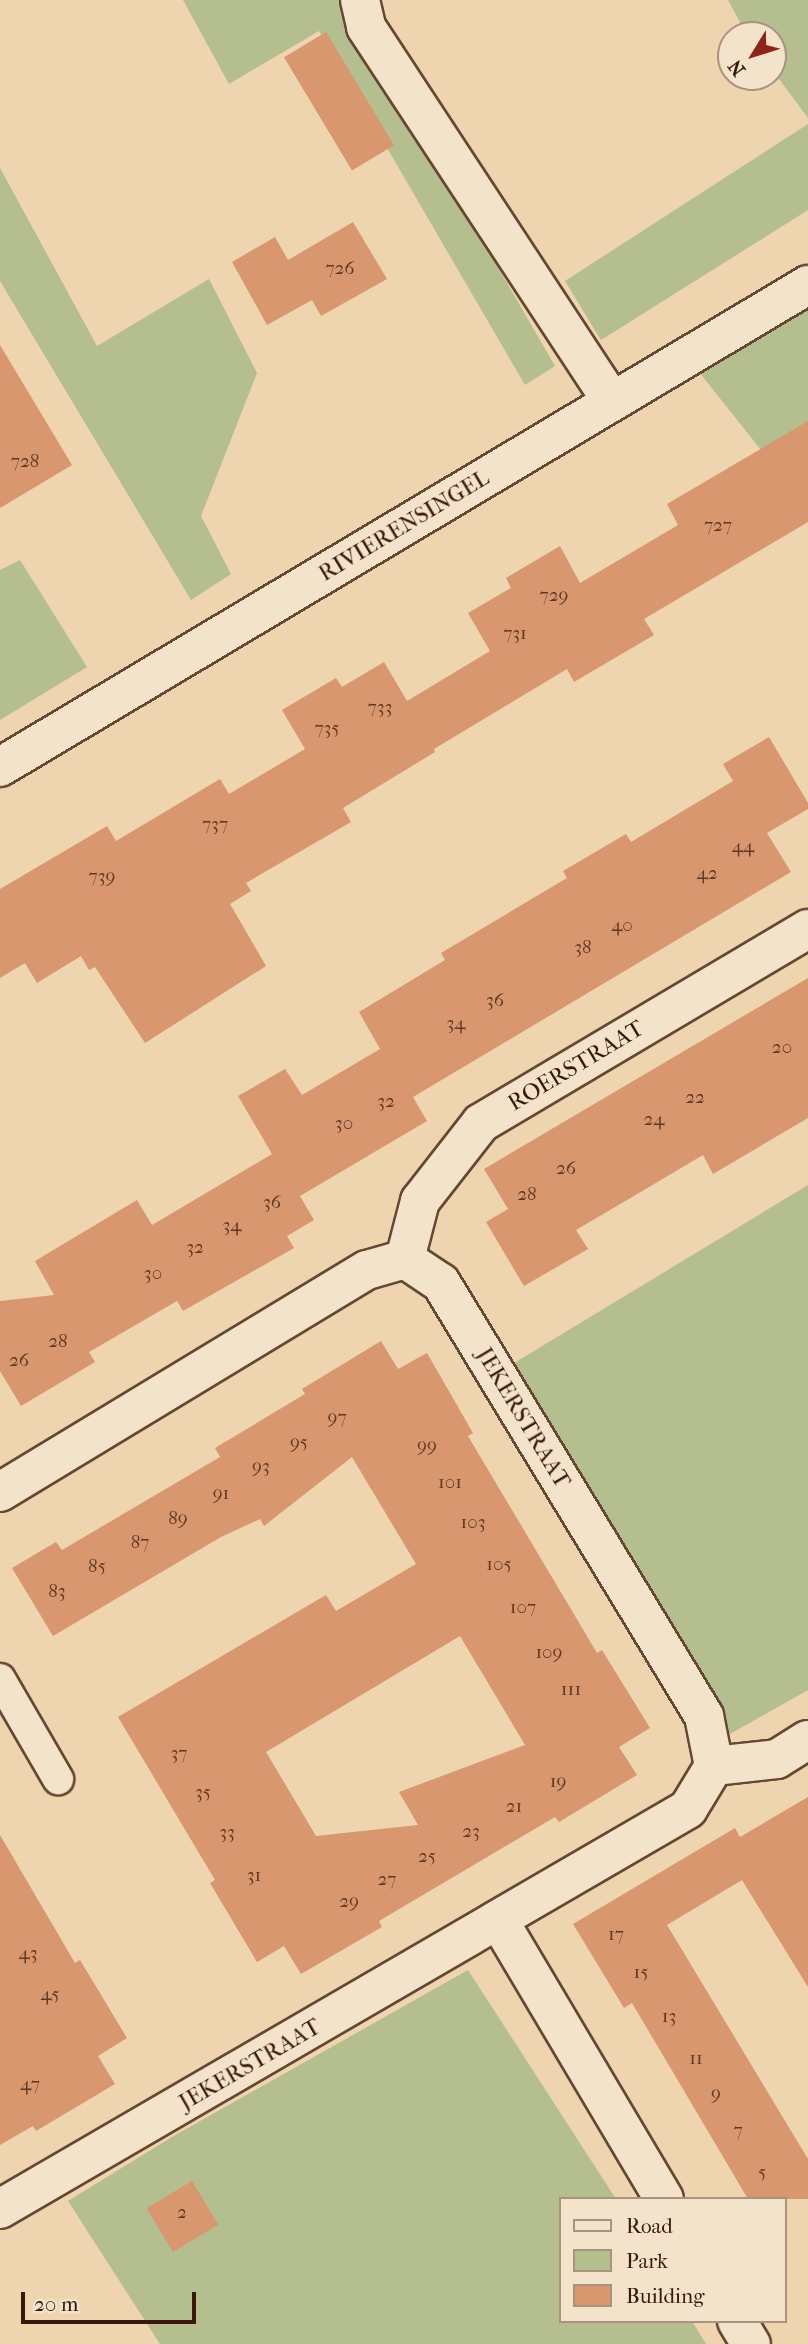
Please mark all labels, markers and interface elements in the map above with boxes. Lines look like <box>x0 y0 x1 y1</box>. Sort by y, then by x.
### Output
north arrow <box>717 21 787 91</box>
text: N <box>724 55 750 80</box>
house number: 726 <box>325 258 355 280</box>
house number: 728 <box>11 451 39 473</box>
street label: RIVIERENSINGEL <box>314 464 494 588</box>
house number: 727 <box>704 515 732 537</box>
house number: 729 <box>540 585 568 607</box>
house number: 731 <box>503 623 527 645</box>
house number: 733 <box>368 697 392 719</box>
house number: 735 <box>314 718 340 740</box>
house number: 737 <box>202 814 228 836</box>
house number: 44 <box>732 836 754 858</box>
house number: 42 <box>697 863 717 885</box>
house number: 739 <box>89 866 115 888</box>
house number: 40 <box>611 915 633 937</box>
house number: 38 <box>574 937 592 959</box>
house number: 36 <box>486 990 504 1012</box>
house number: 34 <box>446 1013 466 1035</box>
street label: ROERSTRAAT <box>503 1015 649 1117</box>
house number: 20 <box>772 1037 792 1059</box>
house number: 22 <box>685 1087 705 1109</box>
house number: 32 <box>377 1091 395 1113</box>
house number: 24 <box>644 1109 664 1131</box>
house number: 30 <box>335 1113 353 1135</box>
house number: 26 <box>556 1158 576 1180</box>
house number: 28 <box>517 1184 537 1206</box>
house number: 36 <box>263 1192 281 1214</box>
house number: 34 <box>222 1215 242 1237</box>
house number: 32 <box>186 1237 204 1259</box>
house number: 30 <box>144 1263 162 1285</box>
house number: 28 <box>48 1331 68 1353</box>
street label: JEKERSTRAAT <box>470 1343 576 1493</box>
house number: 26 <box>9 1350 29 1372</box>
house number: 97 <box>327 1407 347 1429</box>
house number: 95 <box>290 1432 308 1454</box>
house number: 99 <box>417 1435 437 1457</box>
house number: 93 <box>252 1456 270 1478</box>
house number: 101 <box>438 1472 462 1494</box>
house number: 91 <box>213 1483 229 1505</box>
house number: 89 <box>168 1508 188 1530</box>
house number: 103 <box>461 1512 485 1534</box>
house number: 87 <box>131 1532 149 1554</box>
house number: 105 <box>486 1554 512 1576</box>
house number: 85 <box>88 1556 106 1578</box>
house number: 83 <box>48 1581 66 1603</box>
house number: 107 <box>510 1597 536 1619</box>
house number: 109 <box>535 1642 563 1664</box>
house number: 111 <box>561 1679 581 1701</box>
house number: 37 <box>171 1743 187 1765</box>
house number: 19 <box>550 1771 566 1793</box>
house number: 35 <box>195 1782 211 1804</box>
house number: 21 <box>506 1796 522 1818</box>
house number: 23 <box>462 1821 480 1843</box>
house number: 33 <box>219 1822 235 1844</box>
house number: 25 <box>418 1846 436 1868</box>
house number: 31 <box>247 1865 261 1887</box>
house number: 27 <box>378 1869 396 1891</box>
house number: 29 <box>339 1891 359 1913</box>
house number: 17 <box>608 1924 624 1946</box>
house number: 43 <box>18 1943 38 1965</box>
house number: 15 <box>634 1962 648 1984</box>
house number: 45 <box>41 1984 59 2006</box>
house number: 13 <box>662 2006 676 2028</box>
street label: JEKERSTRAAT <box>174 2013 326 2117</box>
house number: 11 <box>689 2048 703 2070</box>
house number: 47 <box>20 2074 40 2096</box>
house number: 9 <box>711 2083 721 2105</box>
house number: 7 <box>733 2120 743 2142</box>
house number: 5 <box>758 2162 766 2184</box>
legend <box>560 2197 787 2323</box>
house number: 2 <box>177 2202 187 2224</box>
text: Road <box>626 2214 673 2238</box>
text: Park <box>626 2249 668 2273</box>
scale bar <box>24 2278 200 2322</box>
text: Building <box>626 2284 704 2308</box>
text: 20 m <box>34 2292 78 2316</box>

